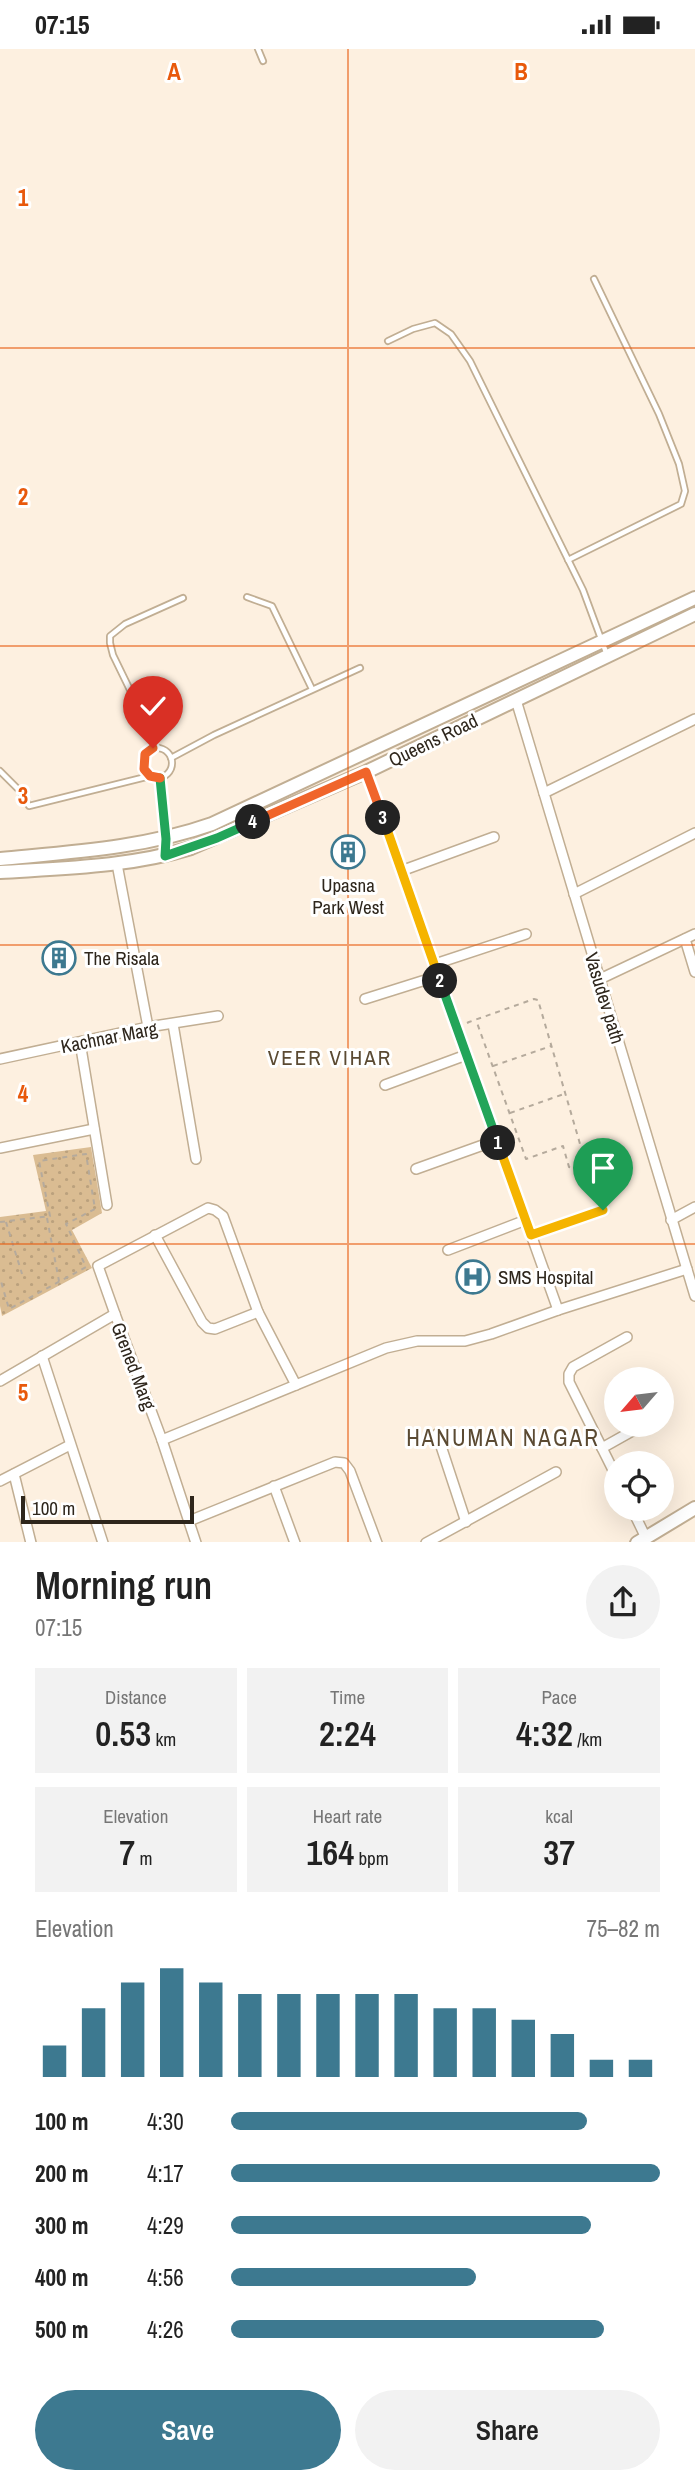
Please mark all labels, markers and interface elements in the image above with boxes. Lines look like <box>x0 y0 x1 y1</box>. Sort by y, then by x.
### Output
text: 07:15 <box>35 7 90 42</box>
text: A <box>167 56 181 87</box>
text: B <box>514 56 528 87</box>
text: 1 <box>18 182 29 213</box>
text: 2 <box>18 481 28 512</box>
pin <box>123 676 183 748</box>
icon: check <box>134 687 172 725</box>
street label: Queens Road <box>384 707 482 773</box>
text: 3 <box>18 780 28 811</box>
pin: 3 <box>366 801 400 835</box>
text: 3 <box>378 804 387 830</box>
pin: 4 <box>236 805 270 839</box>
text: 4 <box>248 808 257 834</box>
building icon: Upasna Park West <box>329 833 367 871</box>
place label: Upasna Park West <box>312 872 384 920</box>
building icon: The Risala <box>40 939 78 977</box>
place label: The Risala <box>84 945 160 971</box>
street label: Vasudev path <box>579 949 631 1047</box>
pin: 2 <box>422 963 458 999</box>
text: 2 <box>435 967 444 993</box>
street label: Kachnar Marg <box>58 1015 160 1059</box>
district label: VEER VIHAR <box>268 1043 392 1072</box>
text: 4 <box>18 1078 29 1109</box>
pin: 1 <box>480 1125 516 1161</box>
text: 1 <box>493 1129 502 1155</box>
pin <box>573 1138 633 1210</box>
icon: arrive <box>584 1149 622 1187</box>
hospital icon: SMS Hospital <box>454 1258 492 1296</box>
place label: SMS Hospital <box>498 1264 593 1290</box>
street label: Grened Marg <box>105 1318 163 1414</box>
north arrow <box>604 1367 674 1437</box>
map controls <box>604 1367 674 1521</box>
text: 5 <box>18 1377 28 1408</box>
district label: HANUMAN NAGAR <box>406 1422 600 1453</box>
button: locate <box>604 1451 674 1521</box>
scale bar <box>21 1493 194 1525</box>
text: 100 m <box>32 1495 75 1521</box>
text: Morning run <box>35 1560 212 1611</box>
button: share <box>586 1565 660 1639</box>
text: 07:15 <box>35 1612 82 1643</box>
text: Distance <box>105 1684 167 1710</box>
text: Time <box>330 1684 365 1710</box>
text: Pace <box>541 1684 577 1710</box>
text: 0.53 <box>95 1710 151 1757</box>
text: 2:24 <box>319 1710 376 1757</box>
text: 4:32 <box>516 1710 573 1757</box>
text: km <box>151 1726 176 1752</box>
text: /km <box>573 1726 602 1752</box>
text: Elevation <box>103 1803 168 1829</box>
text: Heart rate <box>313 1803 382 1829</box>
text: kcal <box>545 1803 573 1829</box>
text: 7 <box>119 1829 135 1876</box>
text: 164 <box>306 1829 354 1876</box>
text: 37 <box>543 1829 575 1876</box>
text: m <box>135 1845 152 1871</box>
text: bpm <box>354 1845 389 1871</box>
text: Elevation <box>35 1913 114 1944</box>
text: 75–82 m <box>587 1913 660 1944</box>
text: 100 m <box>35 2106 88 2137</box>
text: 4:30 <box>147 2106 184 2137</box>
text: 200 m <box>35 2158 88 2189</box>
text: 4:17 <box>147 2158 184 2189</box>
text: 300 m <box>35 2210 88 2241</box>
text: 4:29 <box>147 2210 184 2241</box>
text: 400 m <box>35 2262 88 2293</box>
text: 4:56 <box>147 2262 184 2293</box>
text: 500 m <box>35 2314 88 2345</box>
text: 4:26 <box>147 2314 184 2345</box>
button: Save <box>35 2390 341 2470</box>
button: Share <box>355 2390 660 2470</box>

